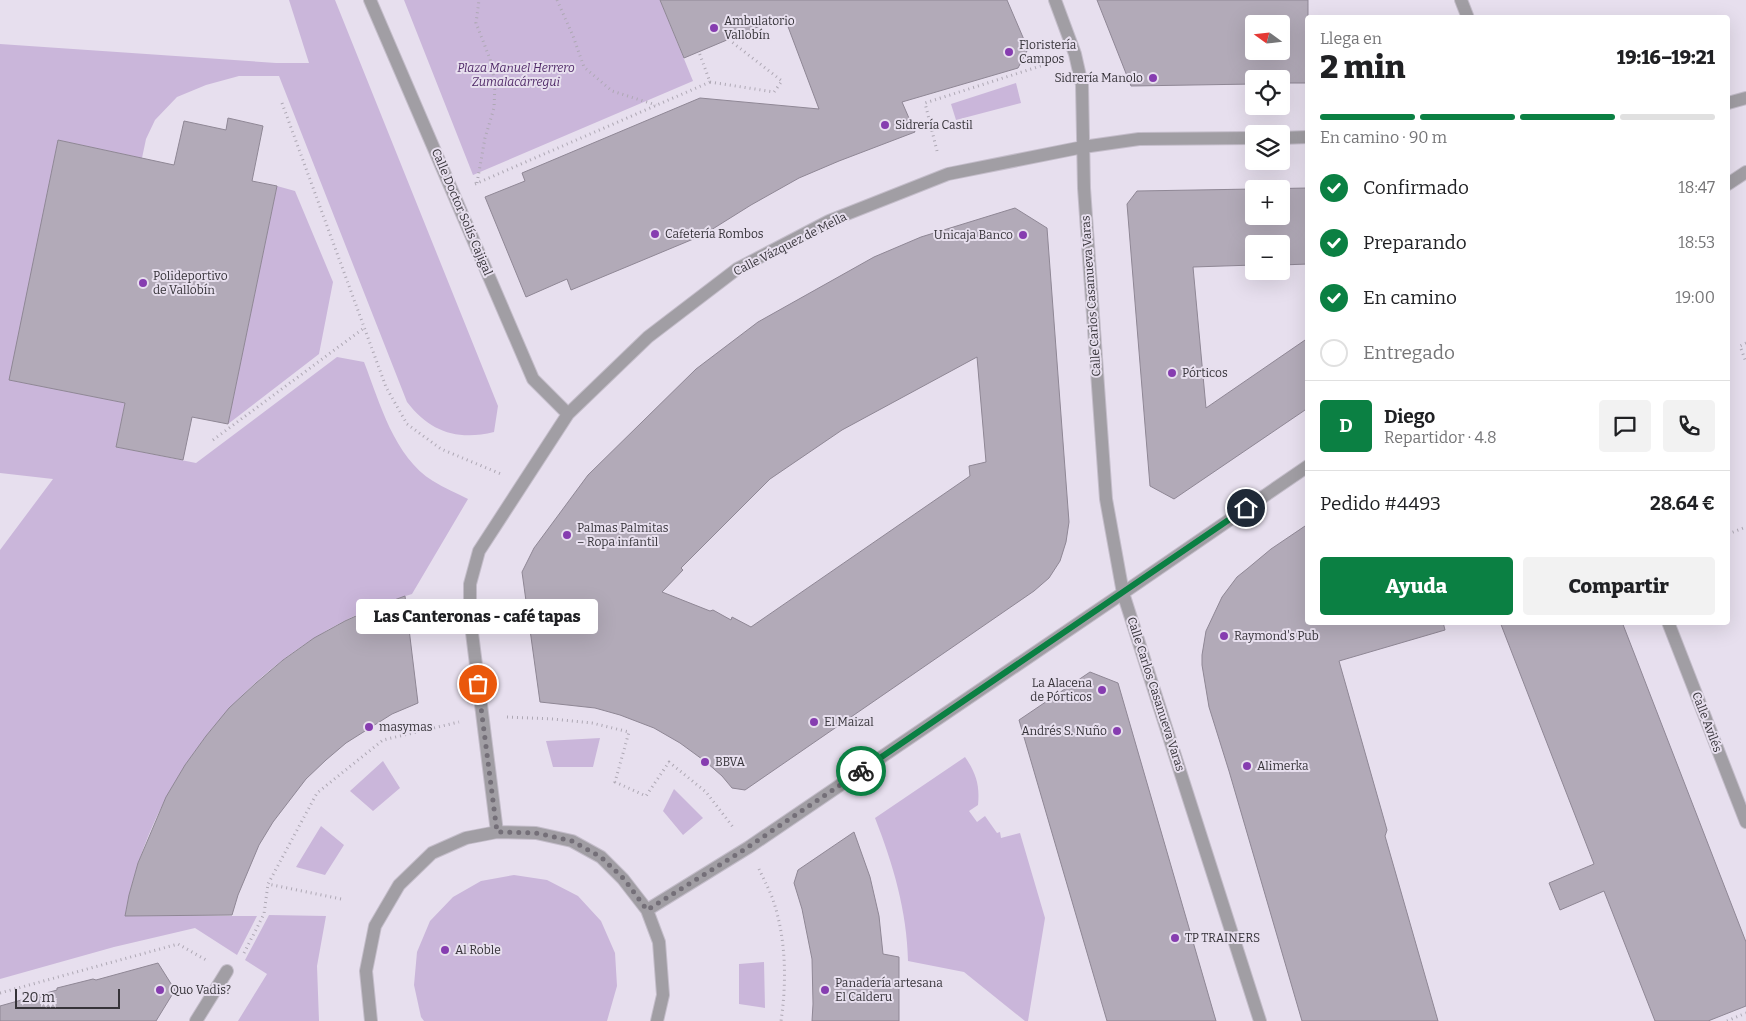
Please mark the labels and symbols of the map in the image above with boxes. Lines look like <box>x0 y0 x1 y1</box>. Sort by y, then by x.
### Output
place label: Ambulatorio Vallobín <box>724 14 795 42</box>
north arrow <box>1245 15 1290 60</box>
marker: Ambulatorio Vallobín <box>708 22 720 34</box>
place label: Floristería Campos <box>1019 38 1077 66</box>
marker: Floristería Campos <box>1003 46 1015 58</box>
park label: Plaza Manuel Herrero Zumalacárregui <box>457 61 575 89</box>
place label: Sidrería Manolo <box>1054 71 1143 85</box>
marker: Sidrería Manolo <box>1147 72 1159 84</box>
place label: Sidrería Castil <box>895 118 973 132</box>
marker: Sidrería Castil <box>879 119 891 131</box>
street label: Calle Doctor Solís Cajigal <box>429 146 495 278</box>
street label: Calle Vázquez de Mella <box>731 209 849 279</box>
street label: Calle Carlos Casanueva Varas <box>1078 215 1104 377</box>
place label: Cafetería Rombos <box>665 227 764 241</box>
marker: Cafetería Rombos <box>649 228 661 240</box>
place label: Unicaja Banco <box>934 228 1013 242</box>
marker: Unicaja Banco <box>1017 229 1029 241</box>
place label: Polideportivo de Vallobín <box>153 269 228 297</box>
marker: Polideportivo de Vallobín <box>137 277 149 289</box>
place label: Pórticos <box>1182 366 1228 380</box>
marker: Pórticos <box>1166 367 1178 379</box>
pin <box>1225 487 1267 529</box>
place label: Palmas Palmitas – Ropa infantil <box>577 521 669 549</box>
marker: Palmas Palmitas – Ropa infantil <box>561 529 573 541</box>
callout: Las Canteronas - café tapas <box>357 599 599 634</box>
street label: Calle Carlos Casanueva Varas <box>1124 615 1188 773</box>
place label: Raymond's Pub <box>1234 629 1319 643</box>
marker: Raymond's Pub <box>1218 630 1230 642</box>
pin <box>457 663 499 705</box>
place label: La Alacena de Pórticos <box>1030 676 1092 704</box>
marker: La Alacena de Pórticos <box>1096 684 1108 696</box>
street label: Calle Avilés <box>1689 690 1725 754</box>
place label: El Maizal <box>824 715 874 729</box>
marker: El Maizal <box>808 716 820 728</box>
place label: masymas <box>379 720 433 734</box>
marker: masymas <box>363 721 375 733</box>
place label: Andrés S. Nuño <box>1021 724 1107 738</box>
marker: Andrés S. Nuño <box>1111 725 1123 737</box>
courier <box>836 746 886 796</box>
place label: BBVA <box>715 755 746 769</box>
marker: BBVA <box>699 756 711 768</box>
place label: Alimerka <box>1257 759 1309 773</box>
marker: Alimerka <box>1241 760 1253 772</box>
place label: TP TRAINERS <box>1185 931 1260 945</box>
marker: TP TRAINERS <box>1169 932 1181 944</box>
place label: Al Roble <box>455 943 501 957</box>
marker: Al Roble <box>439 944 451 956</box>
place label: Panadería artesana El Calderu <box>835 976 943 1004</box>
place label: Quo Vadis? <box>170 983 231 997</box>
marker: Quo Vadis? <box>154 984 166 996</box>
marker: Panadería artesana El Calderu <box>819 984 831 996</box>
scale bar <box>15 986 120 1009</box>

